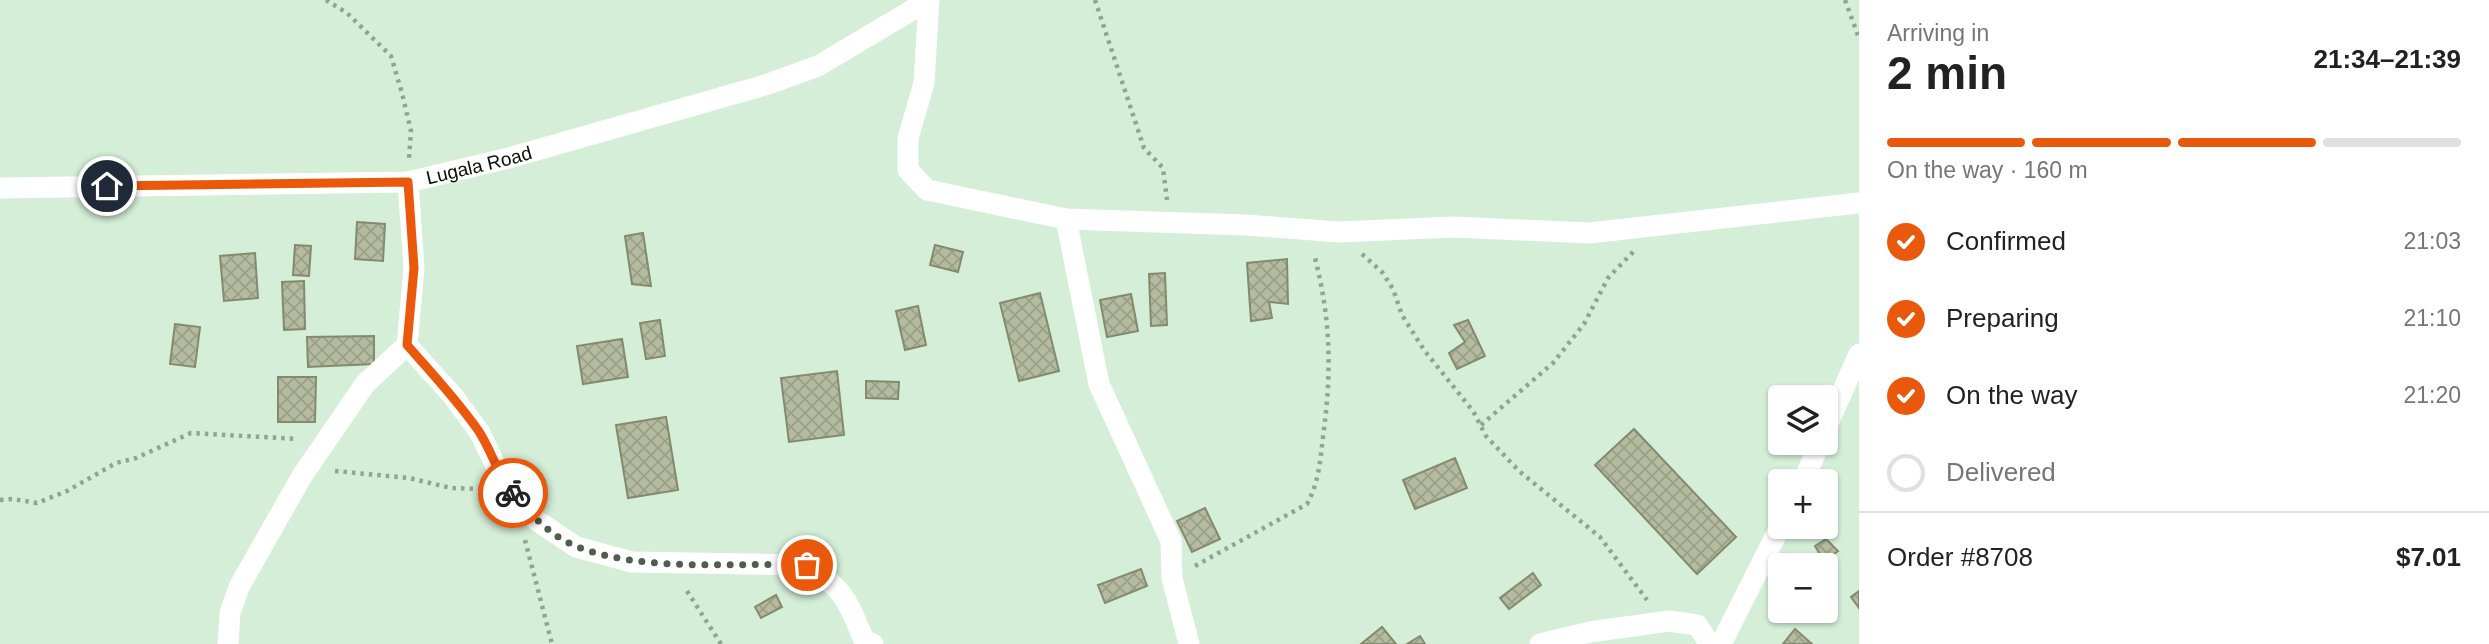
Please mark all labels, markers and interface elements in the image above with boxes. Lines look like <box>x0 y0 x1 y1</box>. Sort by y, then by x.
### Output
text: Arriving in <box>1887 20 1989 46</box>
text: 21:34–21:39 <box>2314 44 2461 74</box>
text: 2 min <box>1887 47 2007 99</box>
street label: Lugala Road <box>424 142 534 188</box>
pin <box>77 156 137 216</box>
text: On the way · 160 m <box>1887 157 2088 183</box>
icon: home <box>88 167 126 205</box>
icon: check <box>1887 223 1925 261</box>
text: Confirmed <box>1946 226 2066 256</box>
text: 21:03 <box>2403 228 2461 254</box>
icon: check <box>1887 300 1925 338</box>
text: Preparing <box>1946 303 2059 333</box>
text: 21:10 <box>2403 305 2461 331</box>
icon: check <box>1887 377 1925 415</box>
text: On the way <box>1946 380 2078 410</box>
text: 21:20 <box>2403 382 2461 408</box>
map controls <box>1768 385 1838 623</box>
button: layers <box>1768 385 1838 455</box>
text: Delivered <box>1946 457 2056 487</box>
courier <box>478 458 548 528</box>
button: + <box>1768 469 1838 539</box>
icon: bike <box>494 474 532 512</box>
pin <box>777 535 837 595</box>
text: Order #8708 <box>1887 542 2033 572</box>
text: $7.01 <box>2396 542 2461 572</box>
icon: bag <box>788 546 826 584</box>
button: − <box>1768 553 1838 623</box>

